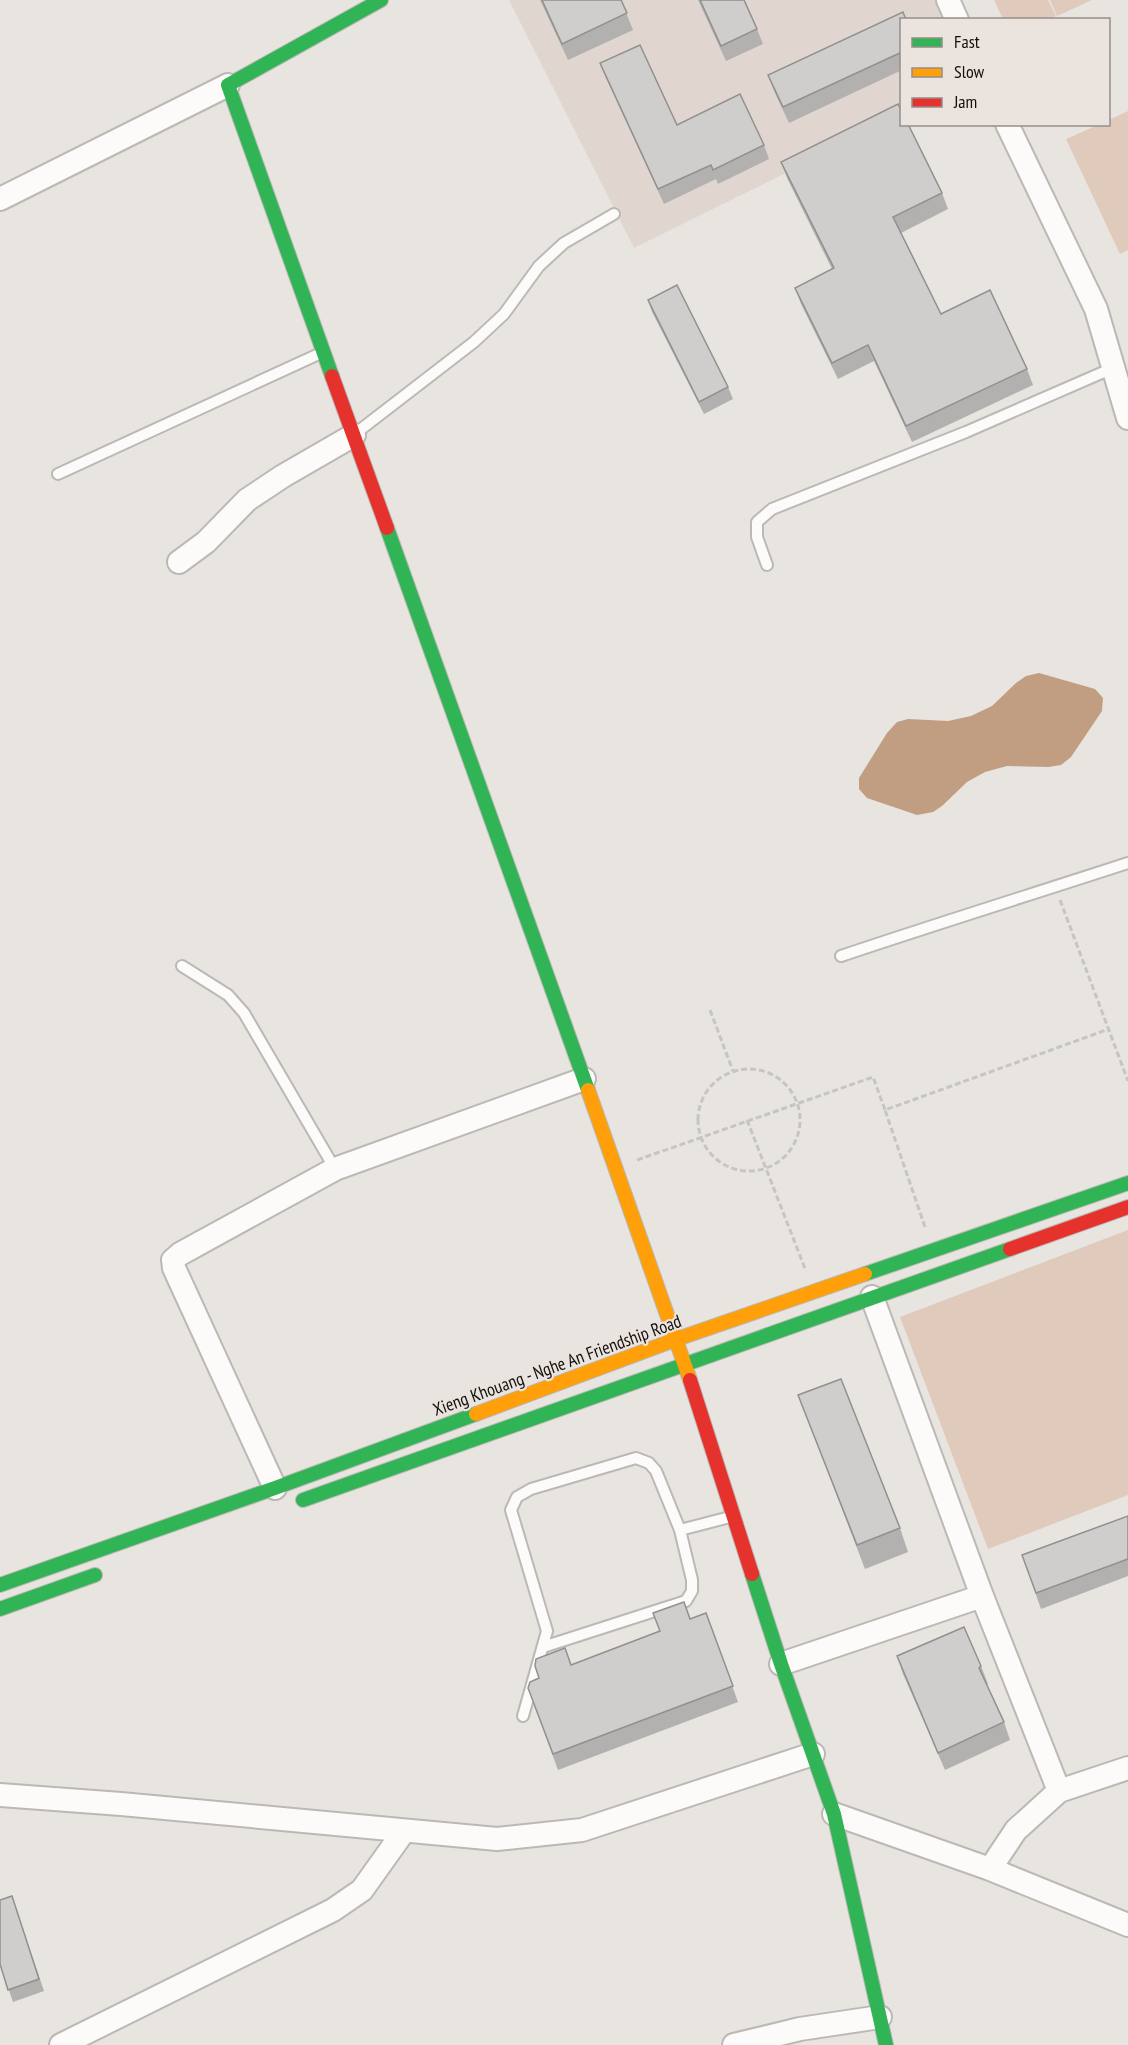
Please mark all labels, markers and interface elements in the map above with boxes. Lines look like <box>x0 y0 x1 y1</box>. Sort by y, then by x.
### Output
legend <box>900 18 1110 126</box>
text: Fast <box>954 30 980 53</box>
text: Slow <box>954 60 985 83</box>
text: Jam <box>953 90 977 113</box>
street label: Xieng Khouang - Nghe An Friendship Road <box>430 1309 684 1421</box>

